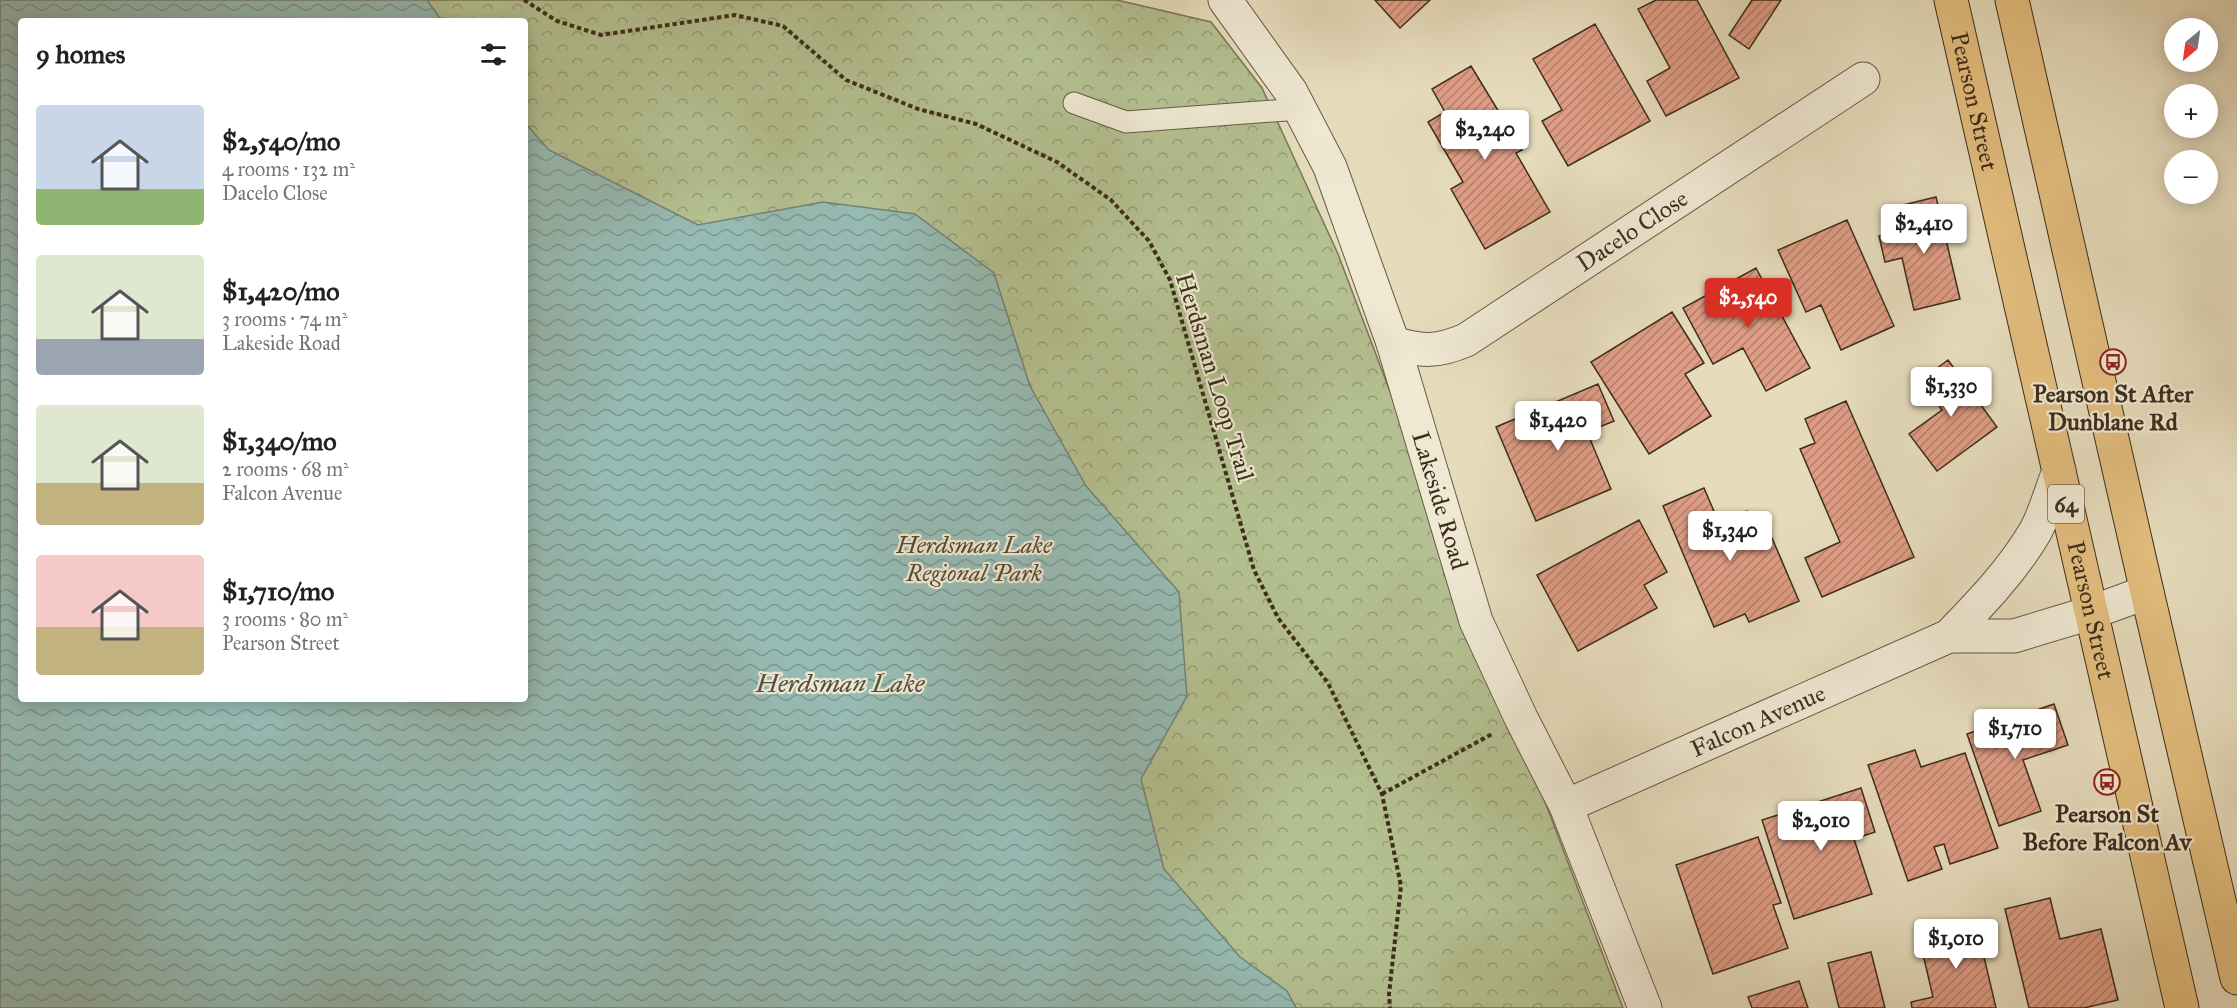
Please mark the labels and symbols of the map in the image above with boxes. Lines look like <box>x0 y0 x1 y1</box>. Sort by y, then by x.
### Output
north arrow <box>2164 18 2218 72</box>
street label: Pearson Street <box>1944 29 2005 174</box>
pin: $2,240 <box>1436 110 1534 161</box>
street label: Dacelo Close <box>1571 183 1693 278</box>
pin: $2,410 <box>1875 204 1973 255</box>
street label: Herdsman Loop Trail <box>1169 269 1261 485</box>
pin: $2,540 <box>1699 278 1797 329</box>
bus stop icon: Pearson St After Dunblane Rd <box>2098 347 2128 377</box>
pin: $1,330 <box>1902 367 2000 418</box>
place label: Pearson St After Dunblane Rd <box>2033 379 2194 437</box>
pin: $1,420 <box>1509 401 1607 452</box>
street label: Lakeside Road <box>1405 428 1475 573</box>
road number: 64 <box>2048 485 2084 523</box>
pin: $1,340 <box>1681 511 1779 562</box>
park label: Herdsman Lake Regional Park <box>895 530 1053 588</box>
street label: Pearson Street <box>2060 538 2121 683</box>
water label: Herdsman Lake <box>755 667 926 699</box>
street label: Falcon Avenue <box>1686 678 1830 764</box>
pin: $1,710 <box>1966 709 2064 760</box>
bus stop icon: Pearson St Before Falcon Av <box>2092 767 2122 797</box>
place label: Pearson St Before Falcon Av <box>2022 799 2193 857</box>
pin: $2,010 <box>1772 801 1870 852</box>
pin: $1,010 <box>1907 919 2005 970</box>

